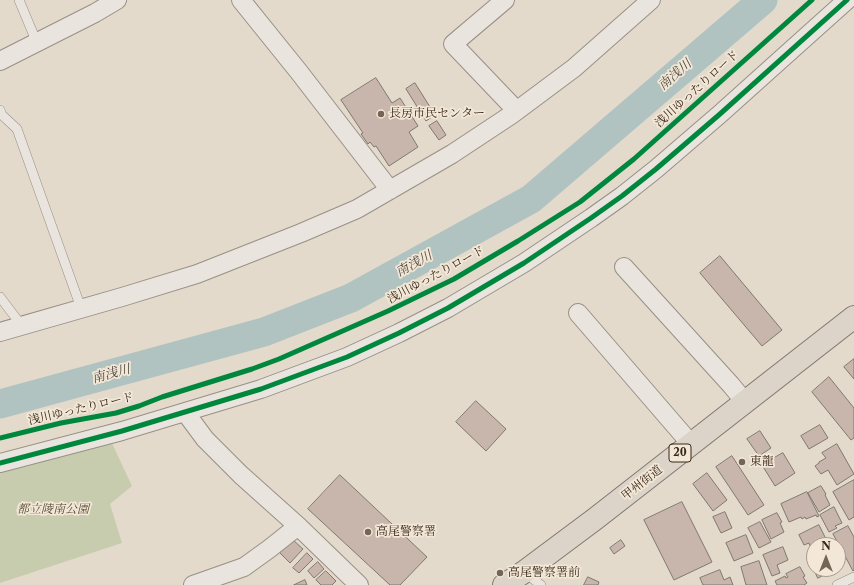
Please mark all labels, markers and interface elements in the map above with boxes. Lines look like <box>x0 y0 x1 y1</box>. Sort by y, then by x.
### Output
street label: 浅川ゆったりロード <box>652 48 742 130</box>
water label: 南浅川 <box>655 56 695 94</box>
place label: 長房市民センター <box>389 107 485 121</box>
marker: 長房市民センター <box>376 109 386 119</box>
street label: 浅川ゆったりロード <box>385 243 487 307</box>
water label: 南浅川 <box>393 248 435 280</box>
water label: 南浅川 <box>90 361 132 387</box>
street label: 浅川ゆったりロード <box>27 390 135 428</box>
road number: 20 <box>669 444 691 462</box>
place label: 東龍 <box>750 455 774 469</box>
marker: 東龍 <box>737 457 747 467</box>
street label: 甲州街道 <box>619 463 665 503</box>
park label: 都立陵南公園 <box>17 503 89 517</box>
place label: 高尾警察署 <box>376 525 436 539</box>
marker: 高尾警察署 <box>363 527 373 537</box>
north arrow <box>806 537 846 577</box>
text: N <box>821 539 831 553</box>
place label: 高尾警察署前 <box>508 566 580 580</box>
marker: 高尾警察署前 <box>495 568 505 578</box>

